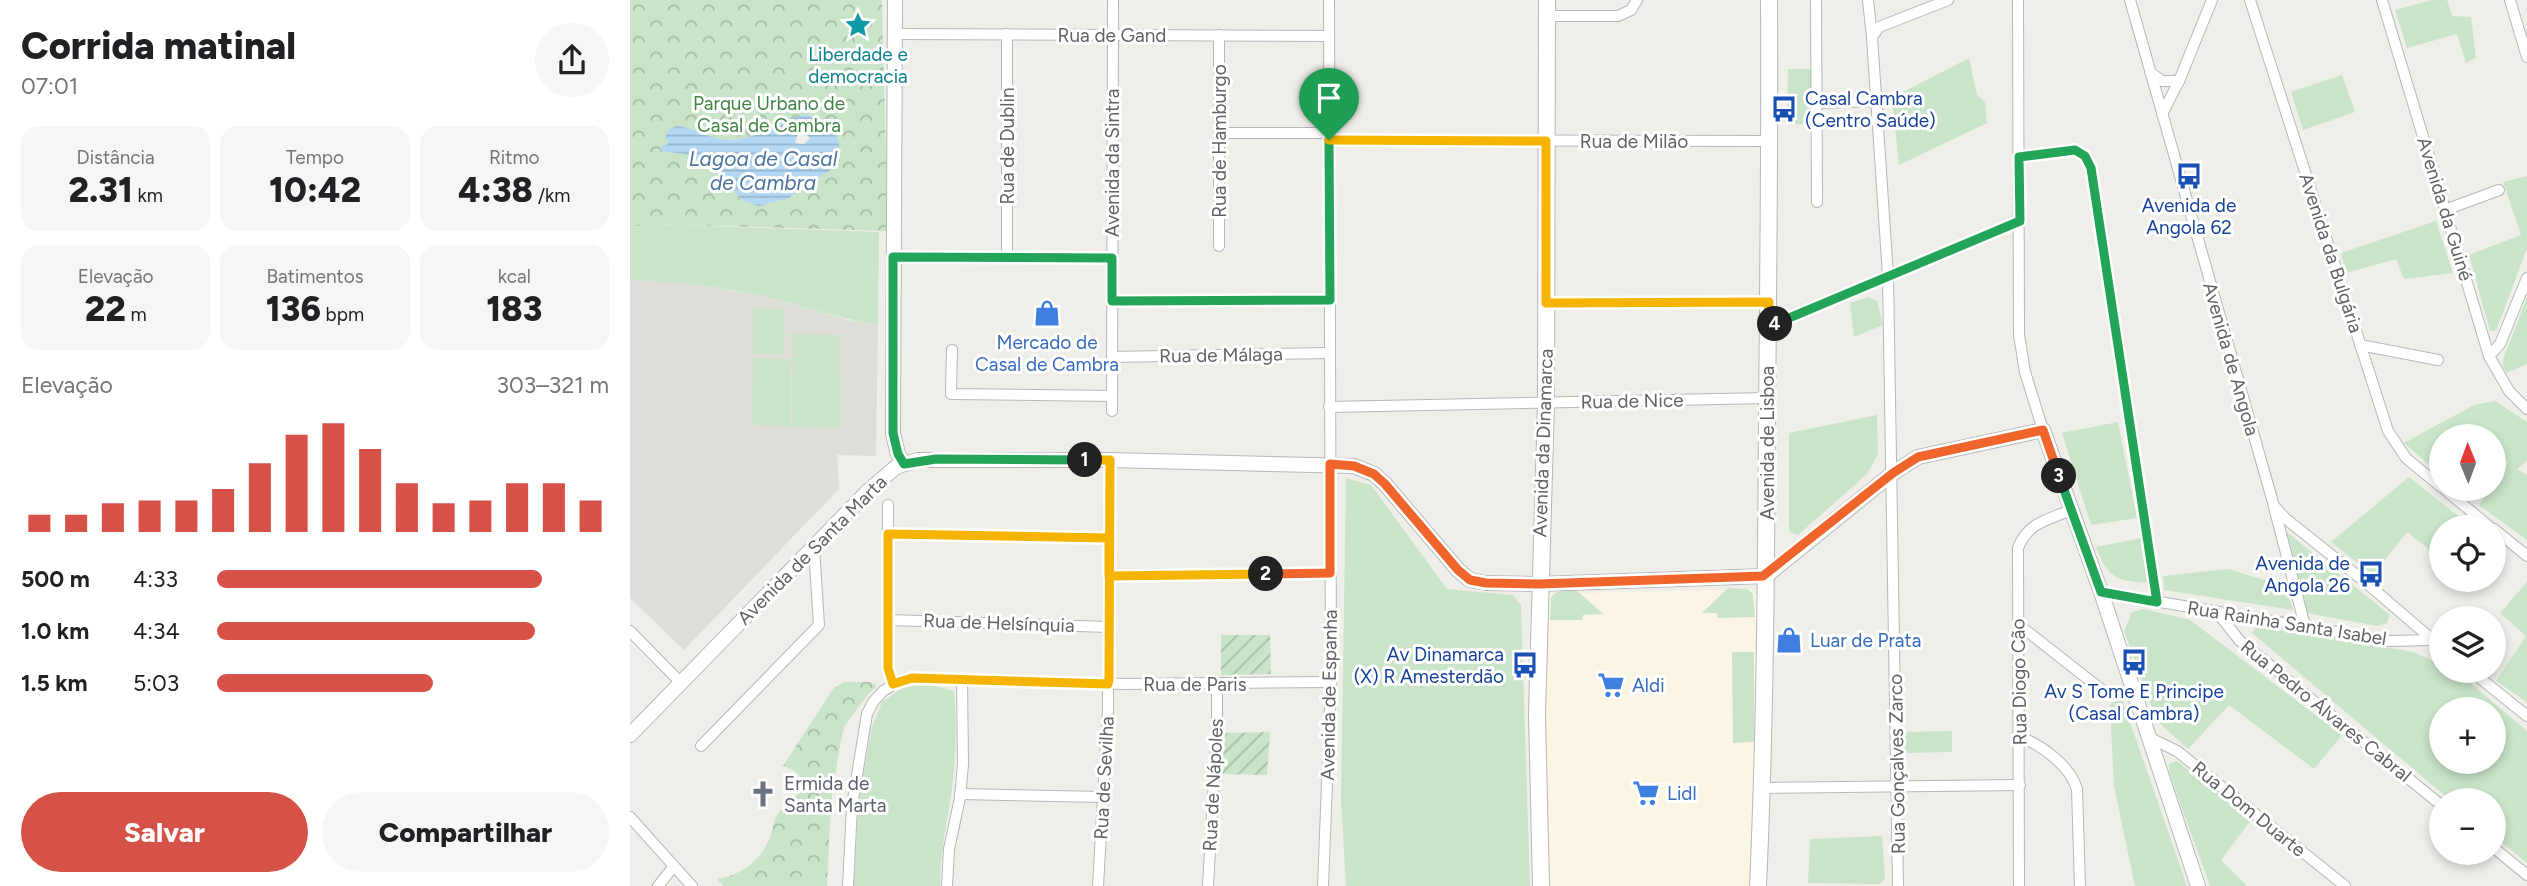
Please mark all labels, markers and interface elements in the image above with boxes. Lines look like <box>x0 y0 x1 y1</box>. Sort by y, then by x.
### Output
place icon: Liberdade e democracia <box>843 10 873 40</box>
text: Corrida matinal <box>21 23 296 69</box>
button: share <box>535 23 609 97</box>
street label: Rua de Gand <box>1058 24 1166 47</box>
place label: Liberdade e democracia <box>808 43 908 88</box>
street label: Rua de Hamburgo <box>1208 64 1231 218</box>
pin <box>1299 68 1359 140</box>
text: 07:01 <box>21 72 78 100</box>
icon: arrive <box>1310 79 1348 117</box>
street label: Rua de Dublin <box>996 87 1019 205</box>
place label: Casal Cambra (Centro Saúde) <box>1805 87 1936 132</box>
street label: Avenida da Sintra <box>1101 89 1124 237</box>
park label: Parque Urbano de Casal de Cambra <box>693 92 845 137</box>
bus stop icon: Casal Cambra (Centro Saúde) <box>1769 94 1799 124</box>
street label: Rua de Milão <box>1580 130 1688 153</box>
street label: Avenida da Guiné <box>2412 134 2478 284</box>
text: Distância <box>77 146 155 169</box>
text: Tempo <box>286 146 344 169</box>
text: Ritmo <box>489 146 540 169</box>
water label: Lagoa de Casal de Cambra <box>689 146 838 195</box>
bus stop icon: Avenida de Angola 62 <box>2174 161 2204 191</box>
text: 2.31 <box>68 169 133 211</box>
text: 10:42 <box>269 169 361 211</box>
text: 4:38 <box>458 169 533 211</box>
street label: Avenida da Bulgária <box>2294 170 2368 336</box>
text: km <box>133 184 163 207</box>
text: /km <box>533 184 570 207</box>
place label: Avenida de Angola 62 <box>2142 194 2236 239</box>
text: Elevação <box>78 265 154 288</box>
text: Batimentos <box>266 265 364 288</box>
text: kcal <box>498 265 531 288</box>
street label: Avenida de Angola <box>2198 279 2264 439</box>
text: 22 <box>85 288 126 330</box>
text: 136 <box>266 288 321 330</box>
text: 183 <box>486 288 542 330</box>
shop icon: Mercado de Casal de Cambra <box>1032 298 1062 328</box>
text: m <box>126 303 147 326</box>
text: bpm <box>321 303 364 326</box>
pin: 4 <box>1758 306 1792 342</box>
text: 4 <box>1768 312 1781 335</box>
place label: Mercado de Casal de Cambra <box>975 331 1119 376</box>
street label: Rua de Málaga <box>1159 342 1283 368</box>
street label: Avenida da Dinamarca <box>1528 348 1558 538</box>
street label: Avenida de Lisboa <box>1756 366 1779 520</box>
text: Elevação <box>21 371 113 399</box>
text: 303–321 m <box>496 371 609 399</box>
street label: Rua de Nice <box>1580 389 1684 413</box>
north arrow <box>2429 424 2506 500</box>
map controls <box>2429 424 2506 865</box>
pin: 1 <box>1068 442 1102 477</box>
text: 1 <box>1080 448 1089 471</box>
pin: 3 <box>2042 458 2076 494</box>
text: 3 <box>2053 464 2064 487</box>
street label: Avenida de Santa Marta <box>732 470 892 630</box>
button: locate <box>2429 515 2506 592</box>
place label: Avenida de Angola 26 <box>2255 552 2350 597</box>
pin: 2 <box>1248 556 1284 592</box>
bus stop icon: Avenida de Angola 26 <box>2356 559 2386 589</box>
text: 2 <box>1260 562 1271 585</box>
text: 500 m <box>21 565 90 593</box>
text: 4:33 <box>133 565 178 593</box>
street label: Rua Rainha Santa Isabel <box>2186 596 2388 650</box>
button: layers <box>2429 606 2506 683</box>
street label: Rua de Helsínquia <box>923 609 1075 637</box>
street label: Avenida de Espanha <box>1316 609 1342 781</box>
text: 1.0 km <box>21 617 89 645</box>
text: 4:34 <box>133 617 180 645</box>
street label: Rua Diogo Cão <box>2006 618 2032 746</box>
shop icon: Luar de Prata <box>1774 625 1804 655</box>
place label: Luar de Prata <box>1810 629 1921 652</box>
street label: Rua Pedro Álvares Cabral <box>2236 635 2416 787</box>
place label: Av Dinamarca (X) R Amesterdão <box>1354 643 1504 688</box>
bus stop icon: Av S Tome E Principe (Casal Cambra) <box>2119 647 2149 677</box>
bus stop icon: Av Dinamarca (X) R Amesterdão <box>1510 650 1540 680</box>
text: 1.5 km <box>21 669 88 697</box>
text: 5:03 <box>133 669 179 697</box>
supermarket icon: Aldi <box>1596 670 1626 700</box>
street label: Rua de Paris <box>1143 673 1247 696</box>
place label: Aldi <box>1632 674 1665 697</box>
street label: Rua Gonçalves Zarco <box>1884 674 1910 854</box>
place label: Av S Tome E Principe (Casal Cambra) <box>2044 680 2224 725</box>
button: + <box>2429 697 2506 774</box>
street label: Rua de Sevilha <box>1089 716 1119 840</box>
street label: Rua de Nápoles <box>1198 718 1228 852</box>
street label: Rua Dom Duarte <box>2188 756 2310 862</box>
place label: Ermida de Santa Marta <box>784 772 887 817</box>
supermarket icon: Lidl <box>1631 778 1661 808</box>
church icon: Ermida de Santa Marta <box>748 779 778 809</box>
place label: Lidl <box>1667 782 1697 805</box>
button: − <box>2429 788 2506 865</box>
button: Salvar <box>21 792 308 872</box>
button: Compartilhar <box>322 792 609 872</box>

